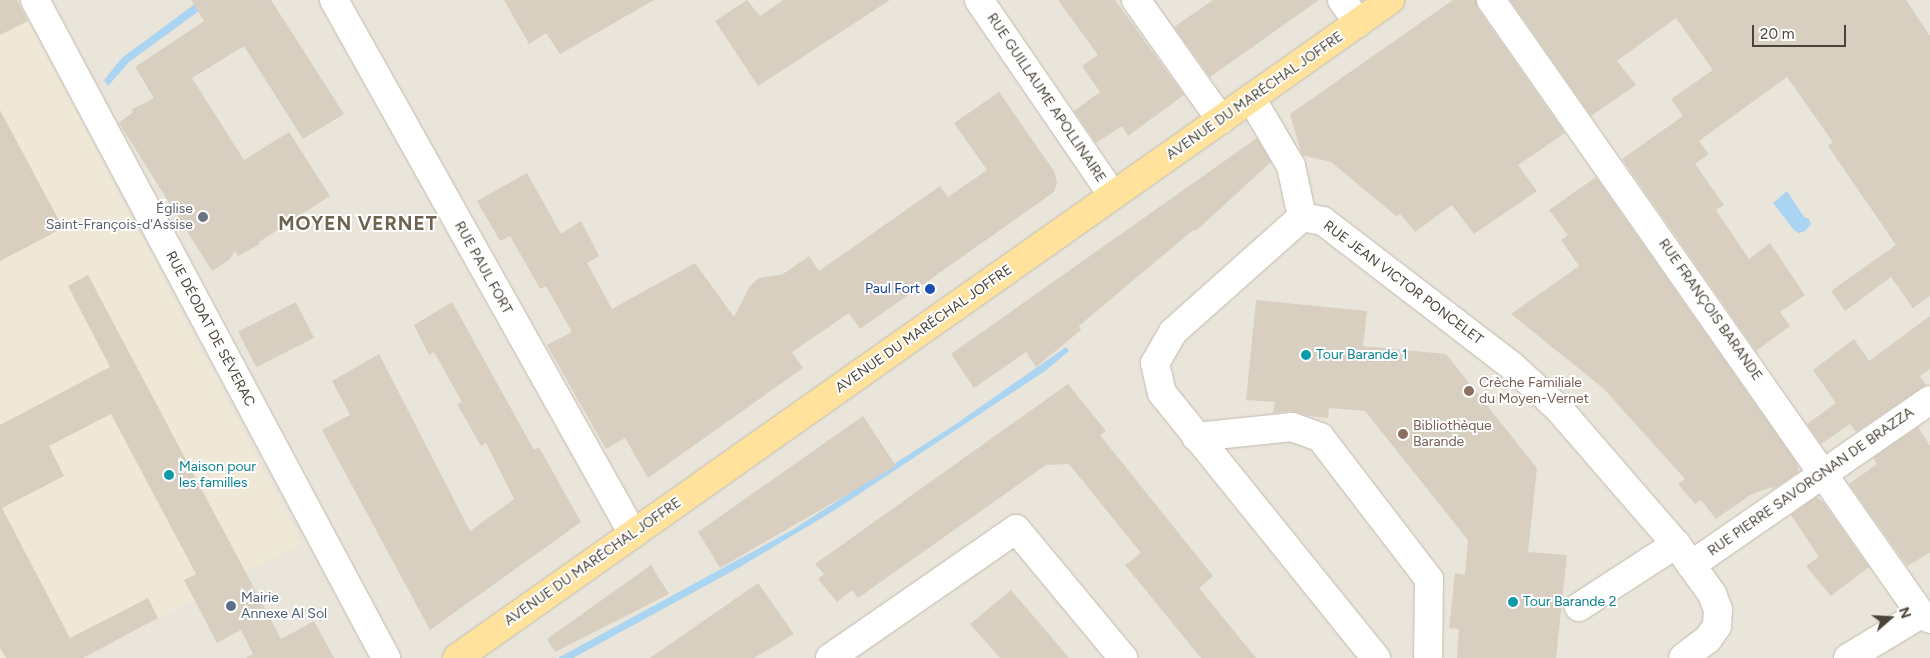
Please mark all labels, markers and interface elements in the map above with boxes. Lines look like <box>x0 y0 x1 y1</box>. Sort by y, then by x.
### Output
street label: RUE GUILLAUME APOLLINAIRE <box>983 10 1109 186</box>
scale bar <box>1755 15 1849 47</box>
text: 20 m <box>1760 25 1794 43</box>
street label: AVENUE DU MARÉCHAL JOFFRE <box>1163 28 1347 164</box>
place label: Église Saint-François-d'Assise <box>46 201 193 233</box>
marker: Église Saint-François-d'Assise <box>197 211 209 223</box>
district label: MOYEN VERNET <box>277 213 439 235</box>
street label: RUE JEAN VICTOR PONCELET <box>1320 217 1486 349</box>
street label: RUE PAUL FORT <box>451 219 515 317</box>
street label: RUE FRANÇOIS BARANDE <box>1655 236 1765 384</box>
street label: RUE DÉODAT DE SÉVERAC <box>162 248 258 410</box>
street label: AVENUE DU MARÉCHAL JOFFRE <box>832 261 1016 397</box>
place label: Paul Fort <box>865 281 920 297</box>
marker: Paul Fort <box>924 283 936 295</box>
place label: Tour Barande 1 <box>1316 347 1407 363</box>
marker: Tour Barande 1 <box>1300 349 1312 361</box>
place label: Crèche Familiale du Moyen-Vernet <box>1479 375 1589 408</box>
marker: Crèche Familiale du Moyen-Vernet <box>1463 385 1475 397</box>
street label: RUE PIERRE SAVORGNAN DE BRAZZA <box>1705 404 1917 560</box>
place label: Bibliothèque Barande <box>1413 418 1492 451</box>
marker: Bibliothèque Barande <box>1397 428 1409 440</box>
place label: Maison pour les familles <box>179 459 256 492</box>
marker: Maison pour les familles <box>163 469 175 481</box>
street label: AVENUE DU MARÉCHAL JOFFRE <box>501 494 685 630</box>
place label: Mairie Annexe Al Sol <box>241 590 327 622</box>
north arrow <box>1865 593 1915 643</box>
place label: Tour Barande 2 <box>1523 594 1616 610</box>
marker: Tour Barande 2 <box>1507 596 1519 608</box>
marker: Mairie Annexe Al Sol <box>225 600 237 612</box>
text: N <box>1895 605 1914 621</box>

